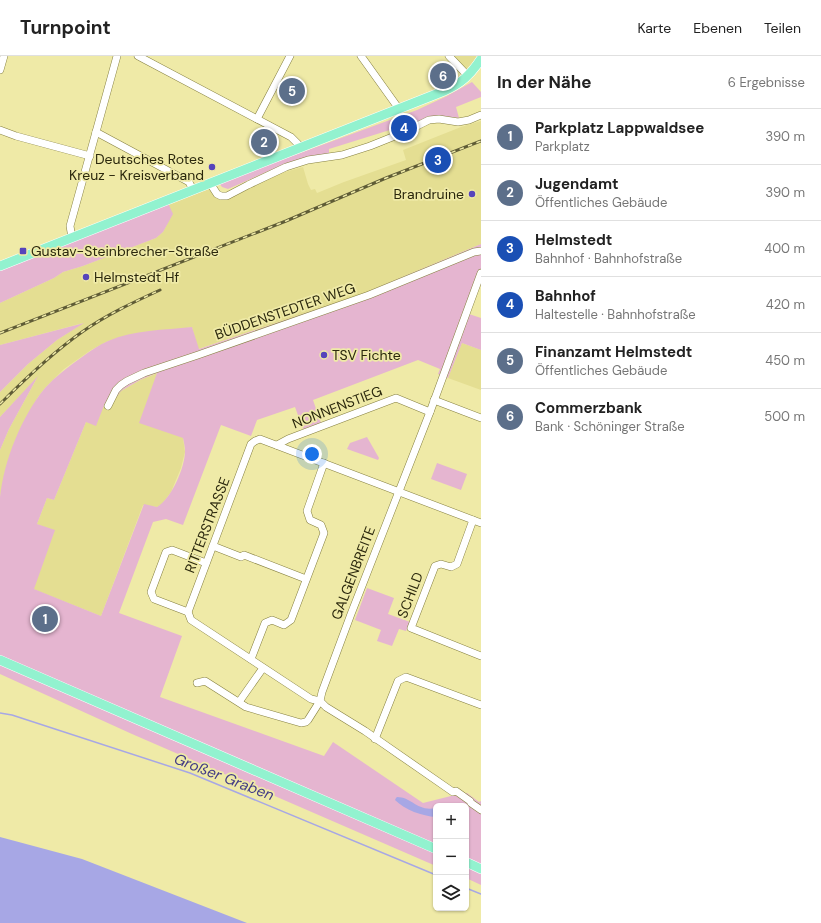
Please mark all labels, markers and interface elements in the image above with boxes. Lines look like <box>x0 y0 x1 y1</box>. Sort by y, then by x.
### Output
text: Turnpoint <box>20 15 111 40</box>
text: Karte <box>637 19 671 37</box>
text: Ebenen <box>693 19 742 37</box>
text: Teilen <box>764 19 801 37</box>
pin: 6 <box>430 61 456 91</box>
text: In der Nähe <box>497 71 592 93</box>
text: 6 Ergebnisse <box>728 74 805 91</box>
pin: 5 <box>279 76 305 106</box>
pin: 4 <box>391 113 417 143</box>
text: Parkplatz Lappwaldsee <box>535 118 704 138</box>
pin: 2 <box>251 127 277 157</box>
text: 1 <box>508 128 512 145</box>
text: 390 m <box>766 128 805 145</box>
text: Parkplatz <box>535 138 590 155</box>
pin: 3 <box>425 145 451 175</box>
place label: Deutsches Rotes Kreuz - Kreisverband <box>69 150 204 184</box>
marker: Deutsches Rotes Kreuz - Kreisverband <box>207 162 217 172</box>
text: Jugendamt <box>535 174 619 194</box>
text: 2 <box>506 184 514 201</box>
text: 390 m <box>766 184 805 201</box>
place label: Brandruine <box>393 185 464 203</box>
marker: Brandruine <box>467 189 477 199</box>
text: Öffentliches Gebäude <box>535 194 667 211</box>
text: Helmstedt <box>535 230 612 250</box>
text: 3 <box>506 240 514 257</box>
text: 400 m <box>764 240 805 257</box>
place label: Gustav-Steinbrecher-Straße <box>31 242 219 260</box>
marker: Gustav-Steinbrecher-Straße <box>18 246 28 256</box>
text: Bahnhof · Bahnhofstraße <box>535 250 682 267</box>
place label: Helmstedt Hf <box>94 268 180 286</box>
marker: Helmstedt Hf <box>81 272 91 282</box>
street label: BÜDDENSTEDTER WEG <box>213 279 357 343</box>
text: Bahnhof <box>535 286 596 306</box>
text: 4 <box>506 296 514 313</box>
text: 420 m <box>766 296 805 313</box>
text: Haltestelle · Bahnhofstraße <box>535 306 696 323</box>
text: Finanzamt Helmstedt <box>535 342 692 362</box>
place label: TSV Fichte <box>332 346 401 364</box>
marker: TSV Fichte <box>319 350 329 360</box>
text: 5 <box>506 352 514 369</box>
text: 450 m <box>765 352 805 369</box>
text: Öffentliches Gebäude <box>535 362 667 379</box>
street label: NONNENSTIEG <box>289 382 385 432</box>
text: Commerzbank <box>535 398 643 418</box>
text: 6 <box>506 408 514 425</box>
text: 500 m <box>764 408 805 425</box>
text: Bank · Schöninger Straße <box>535 418 685 435</box>
your location <box>302 444 322 464</box>
street label: RITTERSTRASSE <box>180 475 234 575</box>
street label: GALGENBREITE <box>327 524 379 622</box>
street label: SCHILD <box>393 569 427 621</box>
pin: 1 <box>32 604 58 634</box>
water label: Großer Graben <box>171 749 277 805</box>
map controls <box>433 803 469 911</box>
button: + <box>433 803 469 839</box>
button: − <box>433 839 469 875</box>
button: layers <box>433 875 469 911</box>

